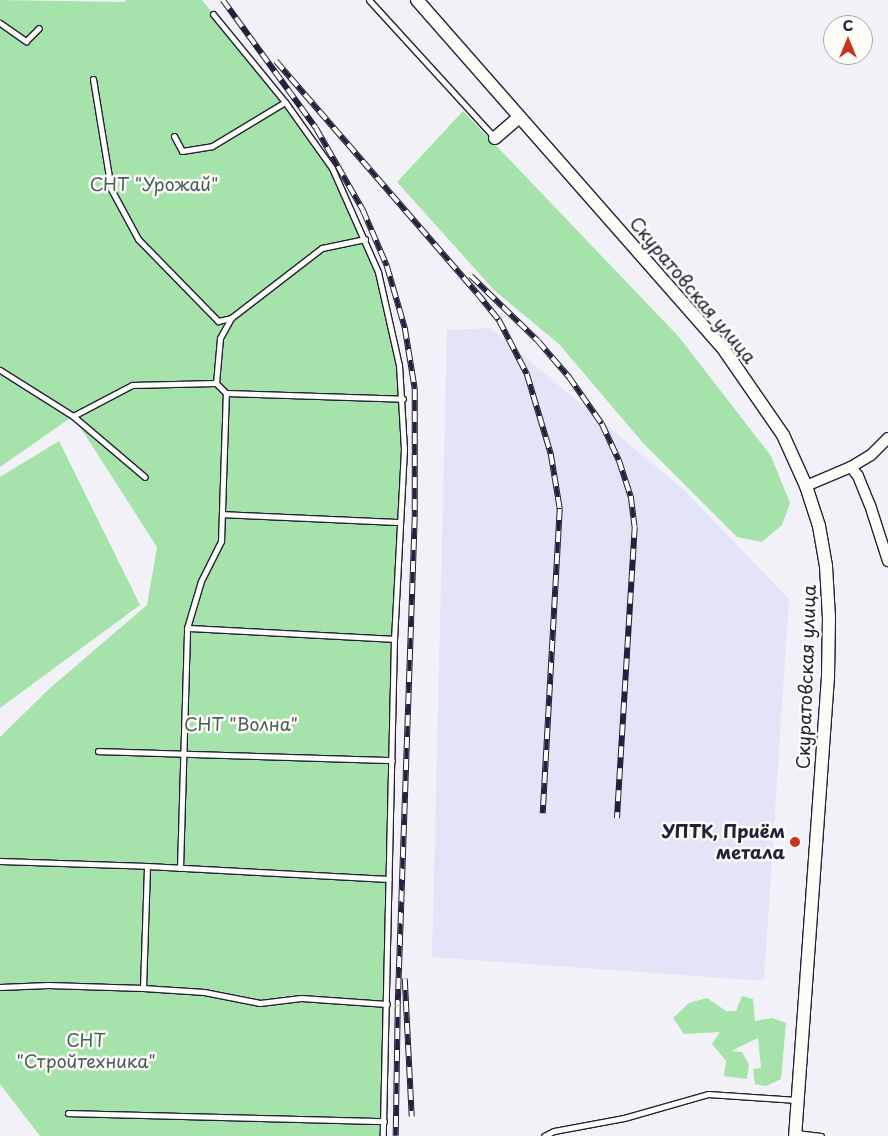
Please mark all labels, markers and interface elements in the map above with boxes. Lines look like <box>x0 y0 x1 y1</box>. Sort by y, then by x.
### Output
north arrow <box>823 15 873 65</box>
text: С <box>843 15 853 36</box>
park label: СНТ "Урожай" <box>89 173 219 195</box>
street label: Скуратовская улица <box>625 212 761 368</box>
street label: Скуратовская улица <box>792 584 820 770</box>
park label: СНТ "Волна" <box>184 713 298 735</box>
place label: УПТК, Приём метала <box>661 821 785 864</box>
marker: УПТК, Приём метала <box>789 836 801 848</box>
park label: СНТ "Стройтехника" <box>16 1030 156 1072</box>

